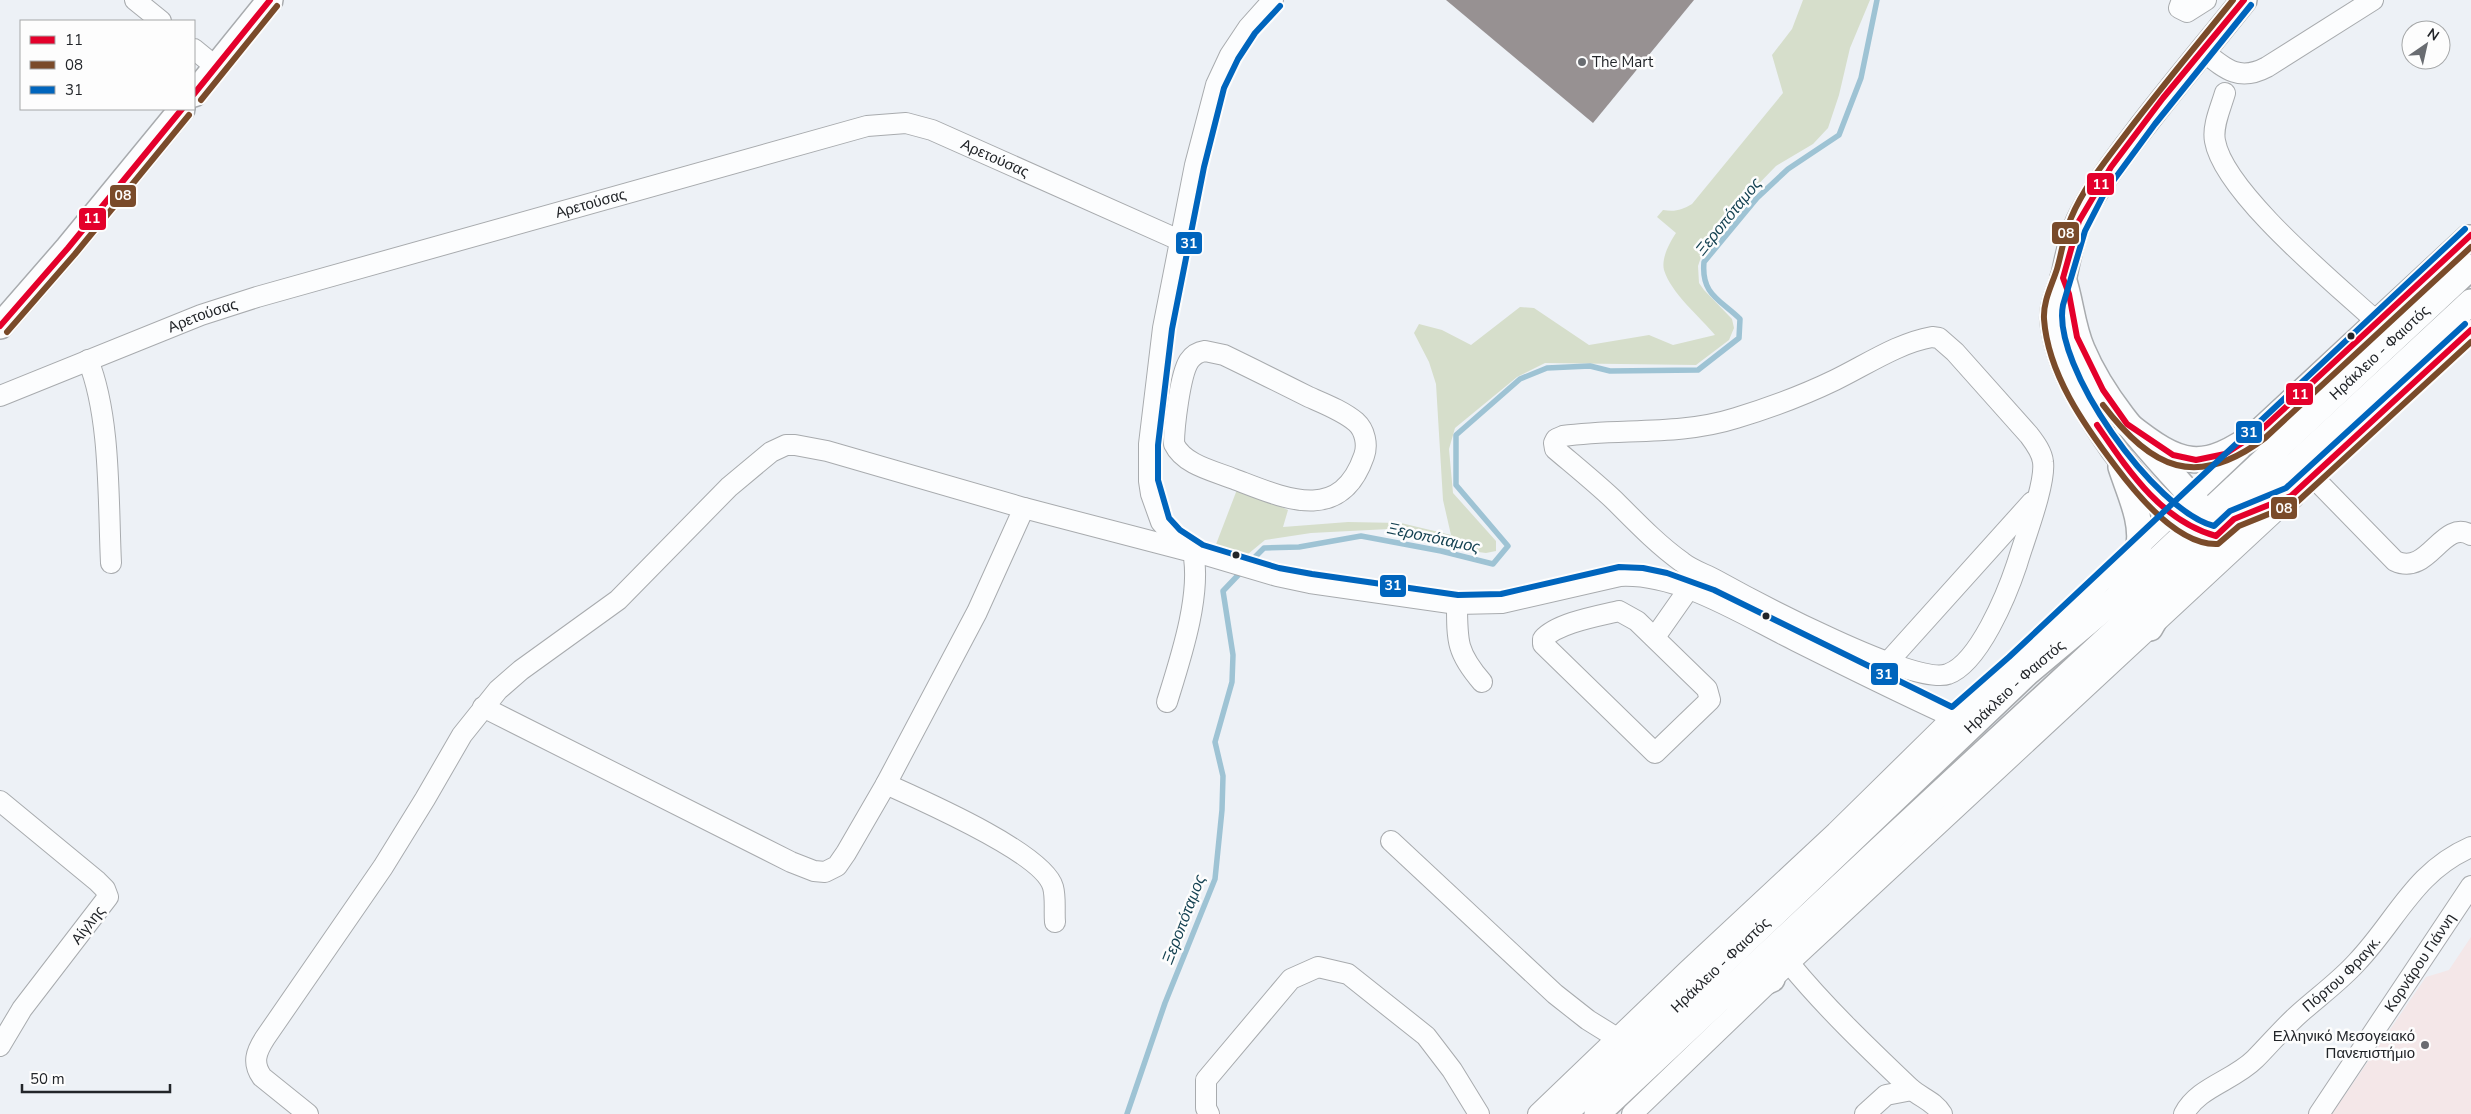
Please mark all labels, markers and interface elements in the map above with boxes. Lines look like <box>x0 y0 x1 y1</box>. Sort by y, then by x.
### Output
legend <box>20 20 195 110</box>
north arrow <box>2401 20 2451 70</box>
text: N <box>2423 24 2443 45</box>
text: 11 <box>65 30 83 50</box>
place label: The Mart <box>1592 52 1654 72</box>
text: 08 <box>65 55 83 75</box>
marker: The Mart <box>1576 56 1588 68</box>
text: 31 <box>65 80 83 100</box>
street label: Αρετούσας <box>958 134 1032 182</box>
line badge: 11 <box>2086 172 2115 196</box>
water label: Ξεροπόταμος <box>1690 173 1767 261</box>
text: 11 <box>2093 175 2109 194</box>
line badge: 08 <box>109 184 137 208</box>
street label: Αρετούσας <box>553 184 628 223</box>
text: 08 <box>115 186 131 205</box>
line badge: 11 <box>78 207 107 231</box>
text: 11 <box>84 209 100 228</box>
line badge: 08 <box>2051 221 2080 245</box>
text: 08 <box>2058 224 2074 243</box>
line badge: 31 <box>1175 231 1203 255</box>
text: 31 <box>1181 234 1197 253</box>
street label: Αρετούσας <box>165 294 240 337</box>
street label: Ηράκλειο - Φαιστός <box>2325 301 2434 404</box>
unlabelled marker <box>2346 331 2356 341</box>
line badge: 11 <box>2285 382 2314 406</box>
text: 11 <box>2292 385 2308 404</box>
line badge: 31 <box>2235 420 2263 444</box>
text: 31 <box>2241 423 2257 442</box>
line badge: 08 <box>2270 496 2298 520</box>
text: 08 <box>2276 499 2292 518</box>
water label: Ξεροπόταμος <box>1385 517 1482 559</box>
unlabelled marker <box>1231 550 1241 560</box>
line badge: 31 <box>1379 574 1407 598</box>
text: 31 <box>1385 576 1401 595</box>
unlabelled marker <box>1761 611 1771 621</box>
street label: Ηράκλειο - Φαιστός <box>1960 635 2069 738</box>
line badge: 31 <box>1870 662 1899 686</box>
text: 31 <box>1876 665 1892 684</box>
water label: Ξεροπόταμος <box>1156 871 1211 968</box>
street label: Αίγλης <box>67 902 109 948</box>
street label: Κορνάρου Γιάννη <box>2380 909 2460 1016</box>
street label: Ηράκλειο - Φαιστός <box>1666 913 1774 1017</box>
street label: Πόρτου Φραγκ. <box>2298 932 2385 1017</box>
place label: Ελληνικό Μεσογειακό Πανεπιστήμιο <box>2273 1026 2415 1063</box>
marker: Ελληνικό Μεσογειακό Πανεπιστήμιο <box>2419 1039 2431 1051</box>
scale bar <box>22 1062 170 1094</box>
text: 50 m <box>30 1069 65 1089</box>

